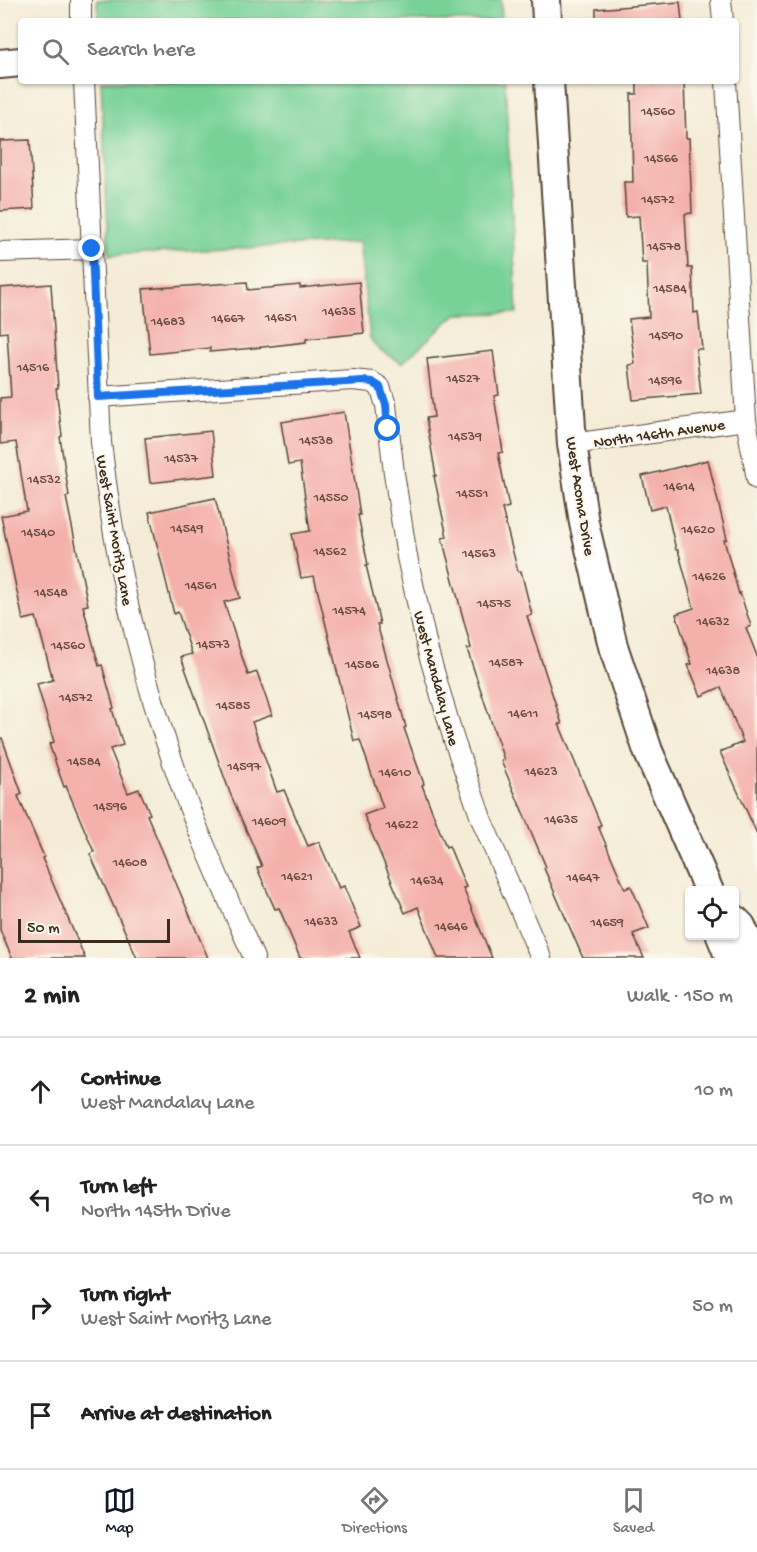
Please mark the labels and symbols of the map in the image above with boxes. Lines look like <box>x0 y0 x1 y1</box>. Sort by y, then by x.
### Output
house number: 14560 <box>640 104 675 121</box>
house number: 14566 <box>643 151 679 168</box>
house number: 14572 <box>640 192 675 209</box>
route end <box>78 235 104 261</box>
house number: 14578 <box>646 239 682 256</box>
house number: 14584 <box>652 281 687 298</box>
house number: 14635 <box>321 304 356 321</box>
house number: 14651 <box>264 310 297 327</box>
house number: 14667 <box>210 311 246 328</box>
house number: 14683 <box>150 314 185 331</box>
house number: 14590 <box>648 328 683 345</box>
house number: 14516 <box>16 360 50 377</box>
house number: 14527 <box>445 371 481 388</box>
house number: 14596 <box>647 373 683 390</box>
route start <box>374 415 400 441</box>
street label: North 146th Avenue <box>593 417 727 454</box>
house number: 14539 <box>447 429 482 446</box>
house number: 14538 <box>298 433 334 450</box>
street label: West Acoma Drive <box>560 436 597 558</box>
house number: 14537 <box>163 451 199 468</box>
street label: West Saint Moritz Lane <box>90 454 135 608</box>
house number: 14532 <box>26 472 61 489</box>
house number: 14614 <box>662 479 695 496</box>
house number: 14551 <box>455 486 488 503</box>
house number: 14550 <box>313 490 349 507</box>
house number: 14549 <box>169 521 204 538</box>
house number: 14620 <box>680 522 715 539</box>
house number: 14540 <box>20 525 55 542</box>
house number: 14562 <box>312 544 347 561</box>
house number: 14563 <box>461 546 496 563</box>
house number: 14626 <box>691 569 727 586</box>
house number: 14561 <box>184 578 217 595</box>
house number: 14548 <box>33 585 68 602</box>
house number: 14575 <box>476 596 511 613</box>
house number: 14574 <box>331 603 366 620</box>
street label: West Mandalay Lane <box>408 610 462 749</box>
house number: 14632 <box>695 614 730 631</box>
house number: 14573 <box>195 637 230 654</box>
house number: 14560 <box>50 638 85 655</box>
house number: 14587 <box>488 655 524 672</box>
house number: 14586 <box>344 657 380 674</box>
house number: 14638 <box>705 663 740 680</box>
house number: 14572 <box>58 690 93 707</box>
house number: 14585 <box>215 698 250 715</box>
house number: 14611 <box>507 706 538 723</box>
house number: 14598 <box>357 707 392 724</box>
house number: 14584 <box>66 754 101 771</box>
house number: 14597 <box>226 759 262 776</box>
house number: 14623 <box>523 764 558 781</box>
house number: 14610 <box>378 765 412 782</box>
house number: 14596 <box>92 799 128 816</box>
house number: 14635 <box>543 812 578 829</box>
house number: 14609 <box>251 814 286 831</box>
house number: 14622 <box>384 817 419 834</box>
house number: 14608 <box>112 855 148 872</box>
house number: 14621 <box>280 869 313 886</box>
house number: 14647 <box>565 870 600 887</box>
house number: 14634 <box>409 873 444 890</box>
house number: 14633 <box>303 914 338 931</box>
house number: 14659 <box>589 915 624 932</box>
scale bar <box>18 916 170 944</box>
house number: 14646 <box>433 919 468 936</box>

